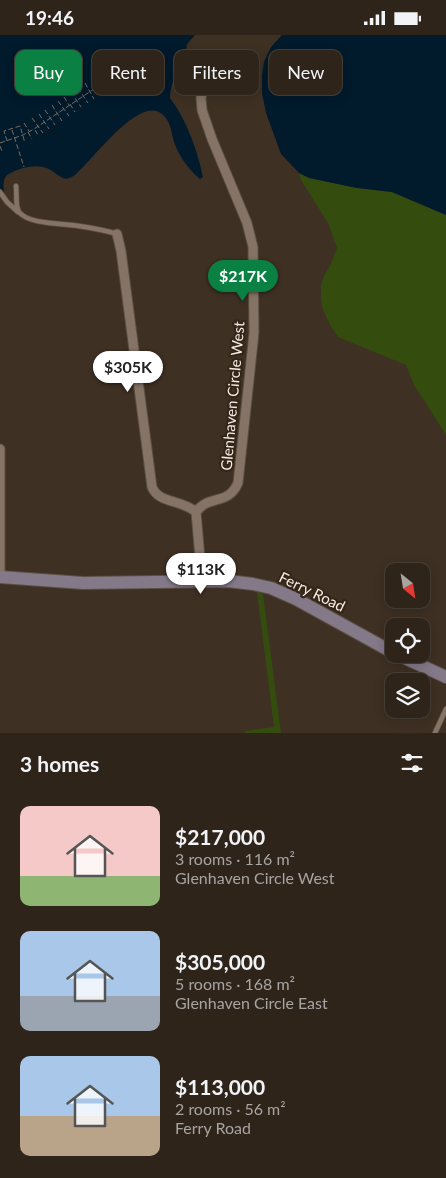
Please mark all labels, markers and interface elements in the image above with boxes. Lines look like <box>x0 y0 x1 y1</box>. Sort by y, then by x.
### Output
text: 19:46 <box>25 6 74 29</box>
chip: Buy <box>15 50 82 95</box>
chip: Rent <box>92 50 164 95</box>
chip: Filters <box>174 50 259 95</box>
chip: New <box>269 50 342 95</box>
pin: $217K <box>208 259 278 302</box>
text: $217K <box>219 266 267 285</box>
street label: Glenhaven Circle West <box>217 320 248 471</box>
pin: $305K <box>93 351 163 393</box>
text: $305K <box>104 357 152 376</box>
pin: $113K <box>166 553 236 595</box>
text: $113K <box>177 559 225 578</box>
north arrow <box>385 563 430 607</box>
map controls <box>385 563 430 718</box>
street label: Ferry Road <box>277 567 348 615</box>
button: locate <box>385 618 430 663</box>
button: layers <box>385 673 430 718</box>
icon: filters <box>398 749 426 777</box>
text: 3 homes <box>20 751 99 776</box>
text: $217,000 <box>175 824 265 849</box>
icon: home <box>60 826 120 886</box>
text: 3 rooms · 116 m² <box>175 849 295 868</box>
text: Glenhaven Circle West <box>175 868 335 887</box>
text: $305,000 <box>175 949 265 974</box>
icon: home <box>60 951 120 1011</box>
text: 5 rooms · 168 m² <box>175 974 295 993</box>
text: Glenhaven Circle East <box>175 993 328 1012</box>
text: $113,000 <box>175 1074 265 1099</box>
icon: home <box>60 1076 120 1136</box>
text: 2 rooms · 56 m² <box>175 1099 286 1118</box>
text: Ferry Road <box>175 1118 251 1137</box>

